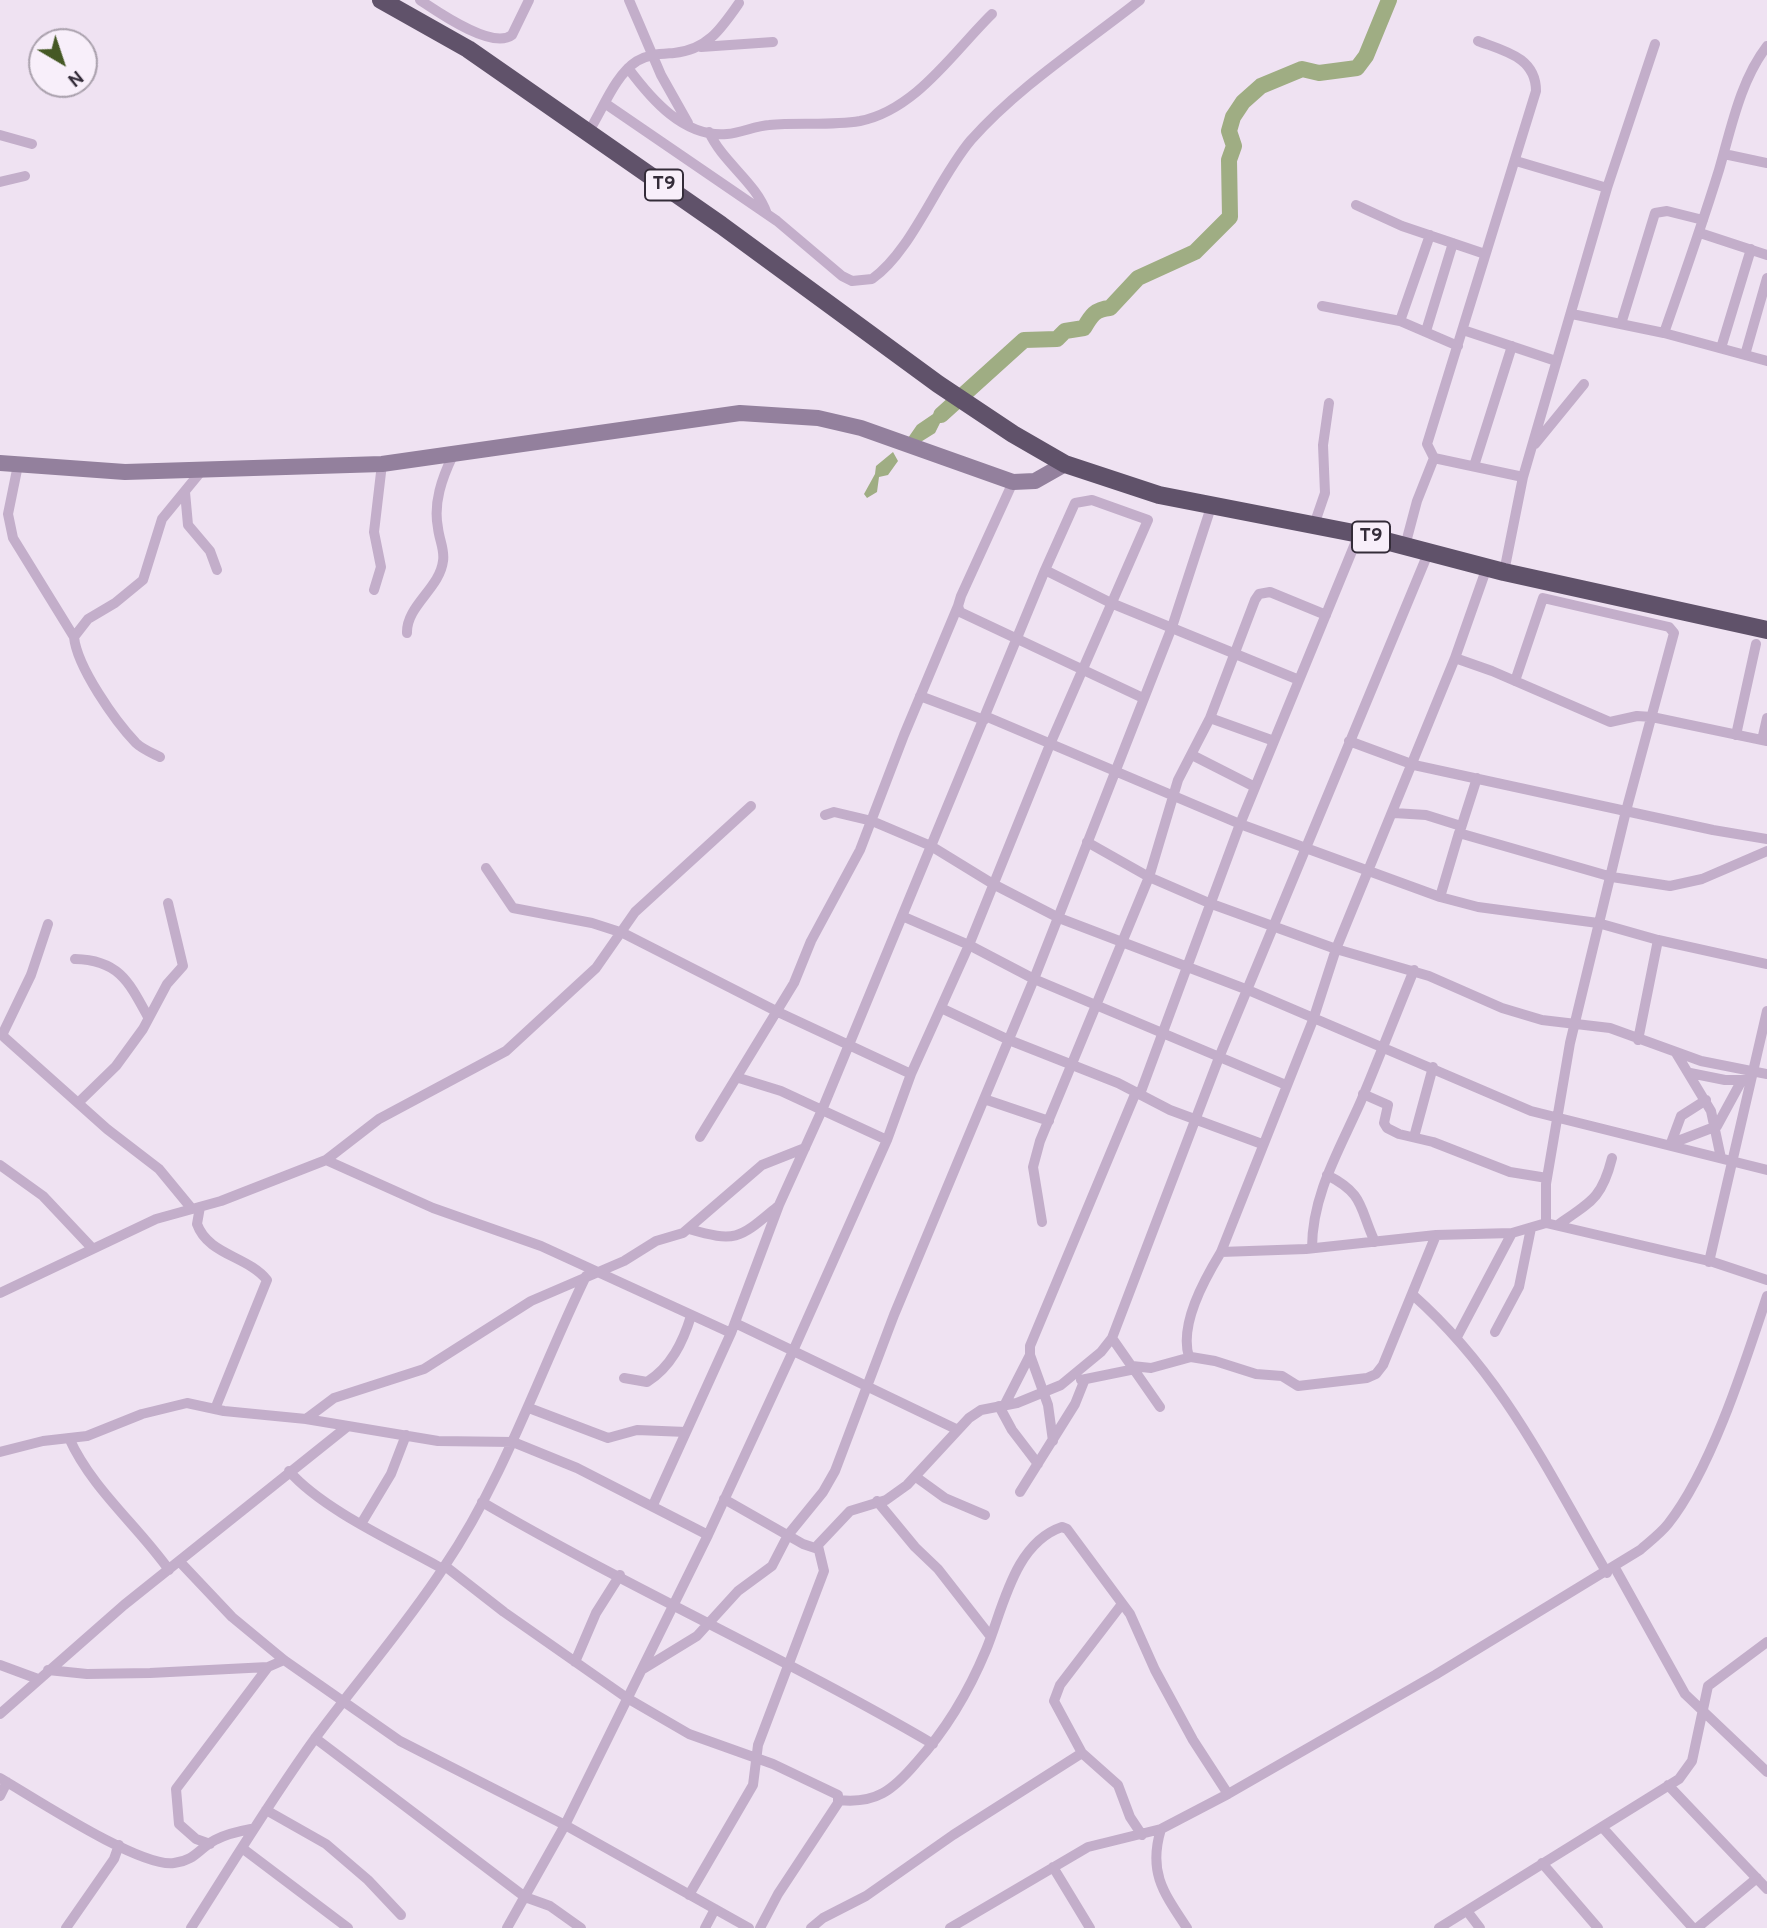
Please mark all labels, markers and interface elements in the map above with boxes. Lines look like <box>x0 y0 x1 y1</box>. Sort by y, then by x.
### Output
north arrow <box>28 28 98 98</box>
text: N <box>62 64 88 91</box>
road number: T9 <box>645 169 683 200</box>
road number: T9 <box>1352 522 1390 552</box>

